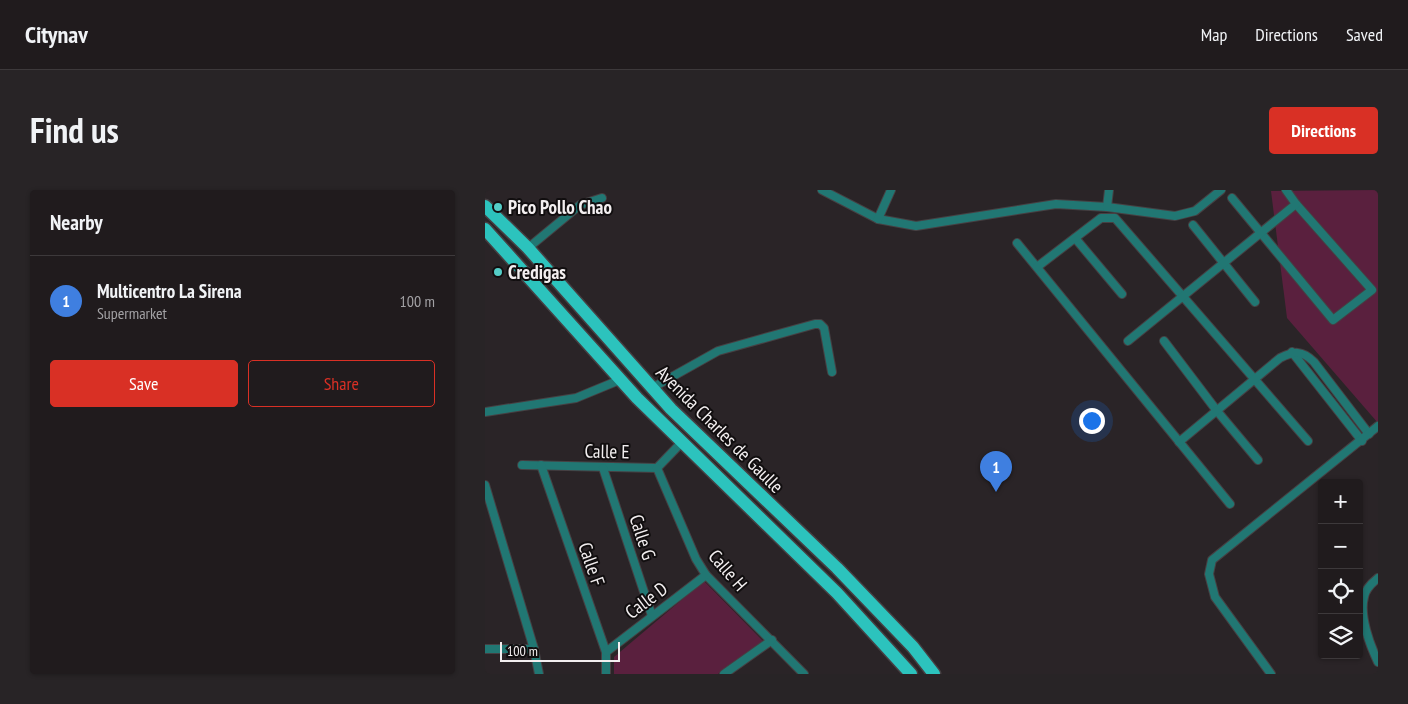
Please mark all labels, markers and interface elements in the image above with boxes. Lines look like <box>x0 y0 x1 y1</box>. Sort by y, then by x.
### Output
text: Citynav <box>25 19 88 50</box>
text: Map <box>1201 23 1227 46</box>
text: Directions <box>1255 23 1318 46</box>
text: Saved <box>1346 23 1383 46</box>
text: Find us <box>30 107 119 153</box>
button: Directions <box>1269 107 1378 154</box>
place label: Pico Pollo Chao <box>508 195 612 219</box>
marker: Pico Pollo Chao <box>492 201 504 213</box>
text: Nearby <box>50 209 103 236</box>
place label: Credigas <box>508 260 566 284</box>
marker: Credigas <box>492 266 504 278</box>
text: Multicentro La Sirena <box>97 279 242 303</box>
text: 1 <box>62 291 70 311</box>
text: 100 m <box>400 291 435 311</box>
text: Supermarket <box>97 303 167 323</box>
button: Save <box>50 360 238 407</box>
button: Share <box>248 360 435 407</box>
street label: Avenida Charles de Gaulle <box>651 360 789 498</box>
your location <box>1079 408 1105 434</box>
street label: Calle E <box>584 439 630 463</box>
pin: 1 <box>980 451 1012 492</box>
map controls <box>1318 479 1363 659</box>
button: + <box>1318 479 1363 524</box>
street label: Calle G <box>624 511 662 563</box>
button: − <box>1318 524 1363 569</box>
street label: Calle F <box>573 539 611 589</box>
street label: Calle H <box>704 544 752 596</box>
button: locate <box>1318 569 1363 614</box>
street label: Calle D <box>620 576 672 624</box>
button: layers <box>1318 614 1363 659</box>
scale bar <box>500 639 620 662</box>
text: 100 m <box>507 642 538 660</box>

